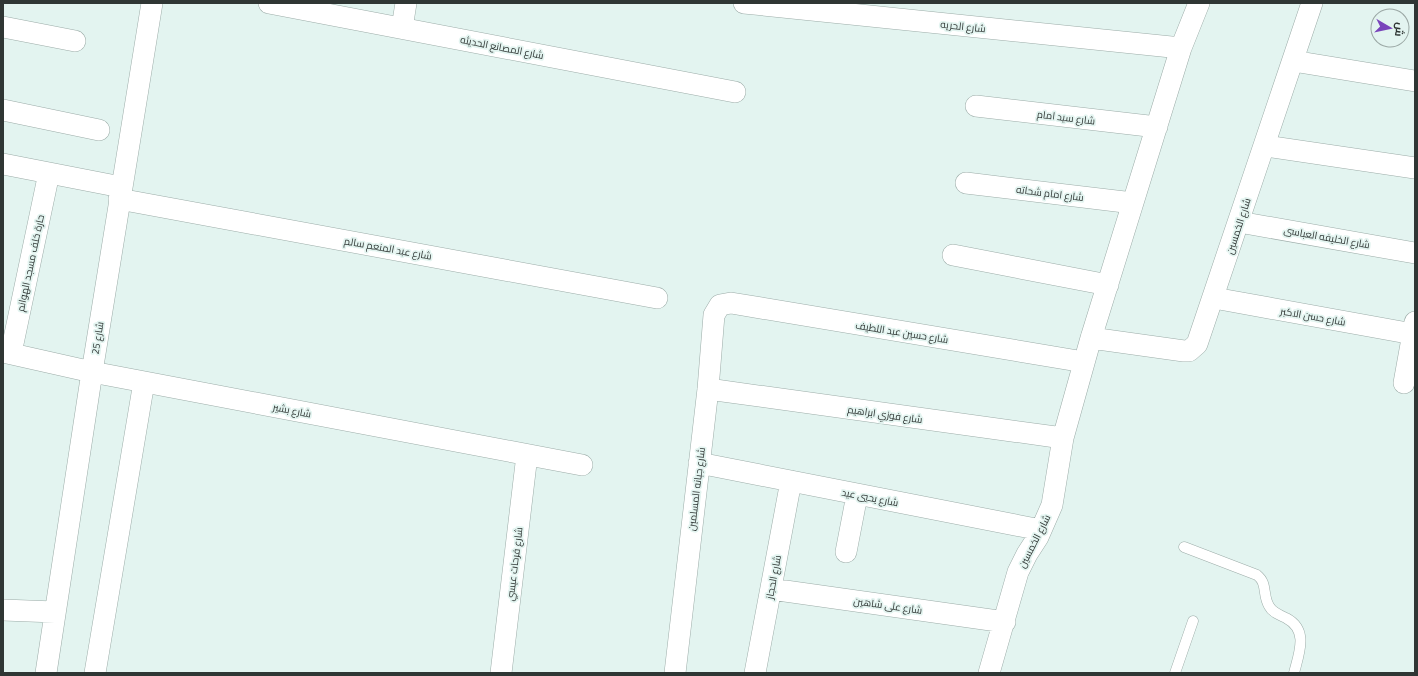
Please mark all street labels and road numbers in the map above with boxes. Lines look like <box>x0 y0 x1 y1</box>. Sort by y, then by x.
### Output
street label: شارع الحريه <box>940 17 986 36</box>
street label: شارع المصانع الحديثه <box>459 32 545 63</box>
street label: شارع سيد امام <box>1036 106 1096 129</box>
street label: شارع امام شحاته <box>1015 182 1084 205</box>
street label: شارع الخمسين <box>1222 196 1255 256</box>
street label: حارة خلف مسجد الهوانم <box>13 213 48 313</box>
street label: شارع الخليفه العباسى <box>1283 223 1371 252</box>
street label: شارع عبد المنعم سالم <box>343 233 433 264</box>
street label: شارع حسن الاكبر <box>1278 303 1347 330</box>
street label: شارع حسين عبد اللطيف <box>854 318 949 347</box>
street label: شارع 25 <box>88 321 107 355</box>
street label: شارع بشير <box>270 399 312 422</box>
street label: شارع فوزي ابراهيم <box>846 402 923 427</box>
street label: شارع جبانه المسلمين <box>684 446 709 532</box>
street label: شارع يحيي عيد <box>840 485 900 510</box>
street label: شارع الخمسين <box>1015 512 1054 571</box>
street label: شارع فرحات عيسي <box>503 526 526 602</box>
street label: شارع الحجاز <box>762 554 785 601</box>
street label: شارع على شاهين <box>853 593 923 618</box>

